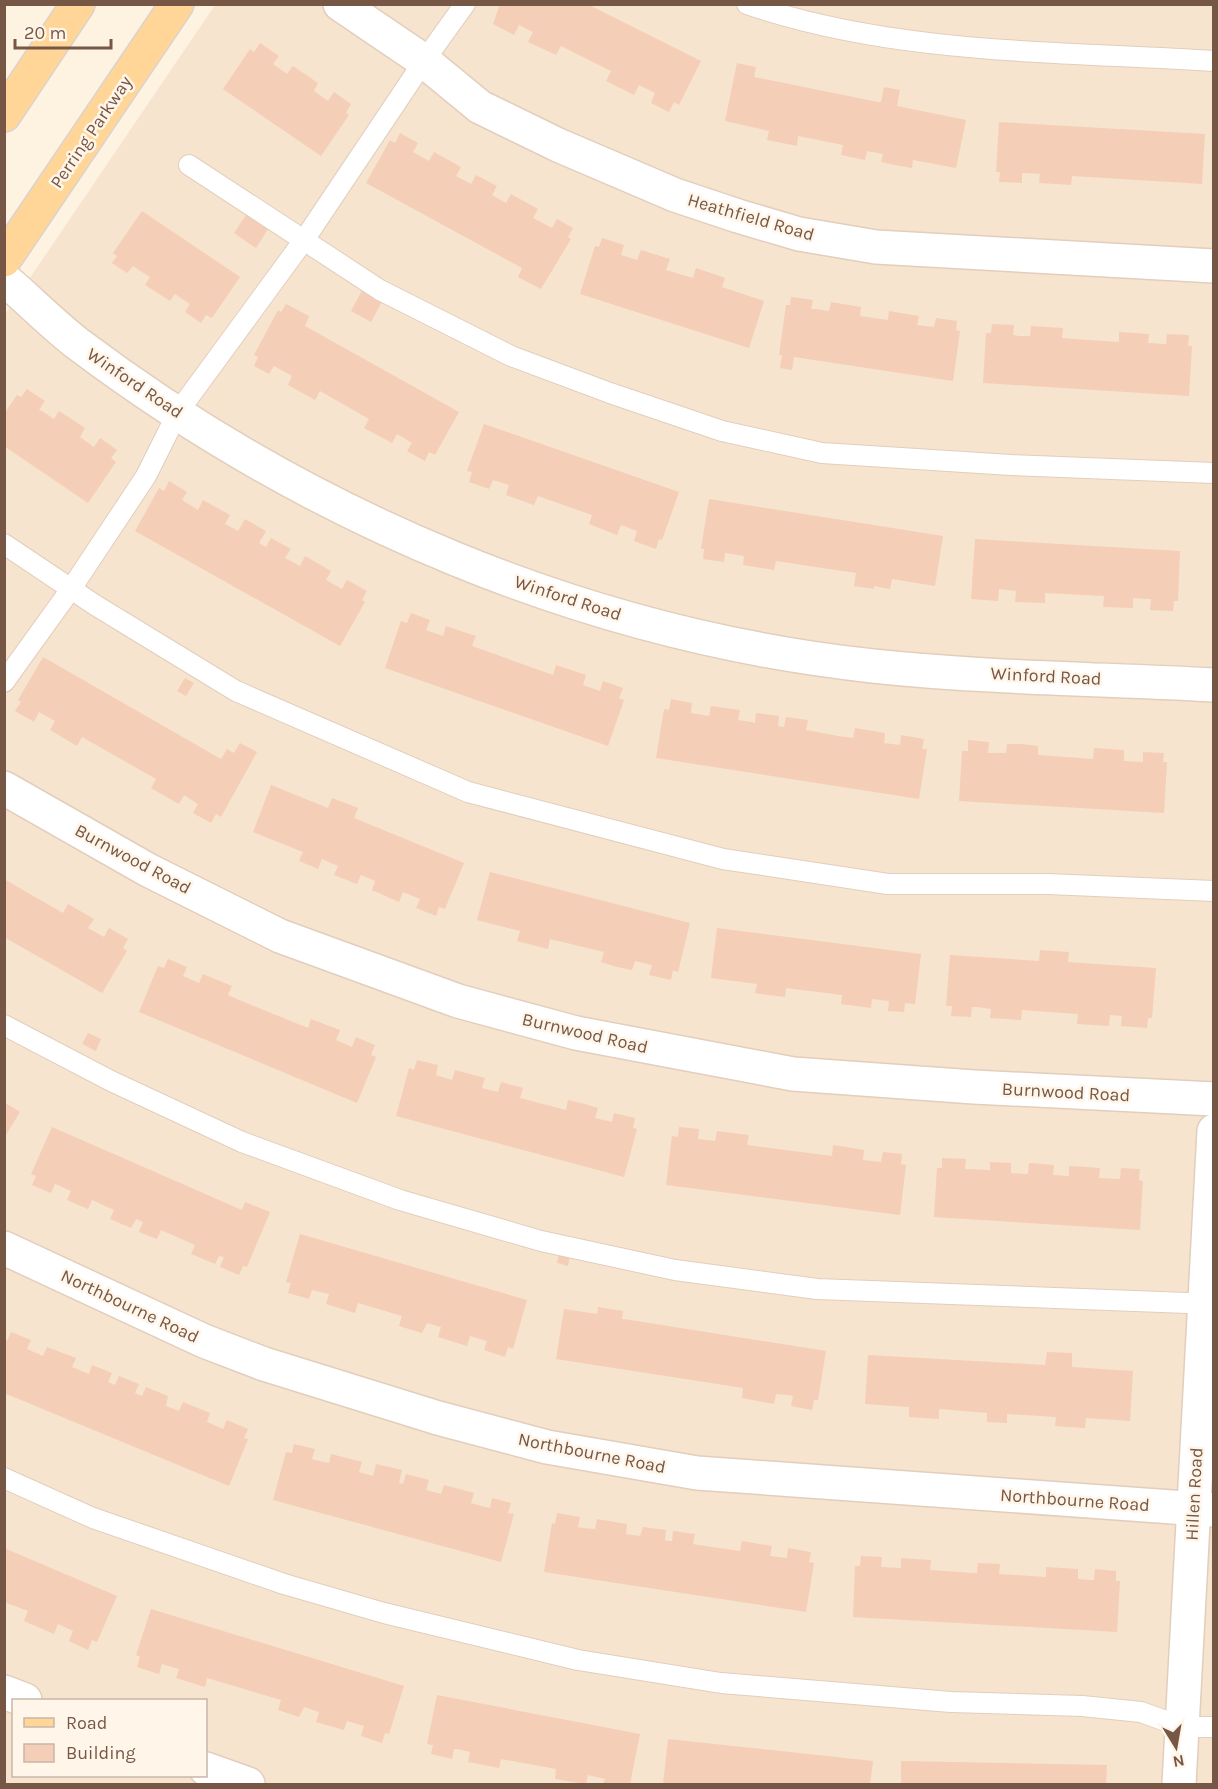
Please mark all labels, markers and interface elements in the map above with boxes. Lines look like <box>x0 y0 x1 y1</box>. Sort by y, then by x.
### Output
scale bar <box>15 12 111 50</box>
text: 20 m <box>24 22 66 44</box>
street label: Perring Parkway <box>45 71 137 192</box>
street label: Heathfield Road <box>685 188 817 246</box>
street label: Winford Road <box>83 343 187 423</box>
street label: Winford Road <box>512 570 624 626</box>
street label: Winford Road <box>990 662 1102 690</box>
street label: Burnwood Road <box>71 819 195 899</box>
street label: Burnwood Road <box>520 1008 650 1058</box>
street label: Burnwood Road <box>1001 1078 1131 1106</box>
street label: Northbourne Road <box>57 1264 203 1348</box>
street label: Northbourne Road <box>516 1428 668 1478</box>
street label: Hillen Road <box>1181 1447 1207 1541</box>
street label: Northbourne Road <box>999 1484 1151 1516</box>
legend <box>12 1699 207 1777</box>
text: Road <box>66 1712 107 1734</box>
north arrow <box>1146 1717 1206 1777</box>
text: Building <box>66 1742 136 1764</box>
text: N <box>1171 1751 1186 1772</box>

